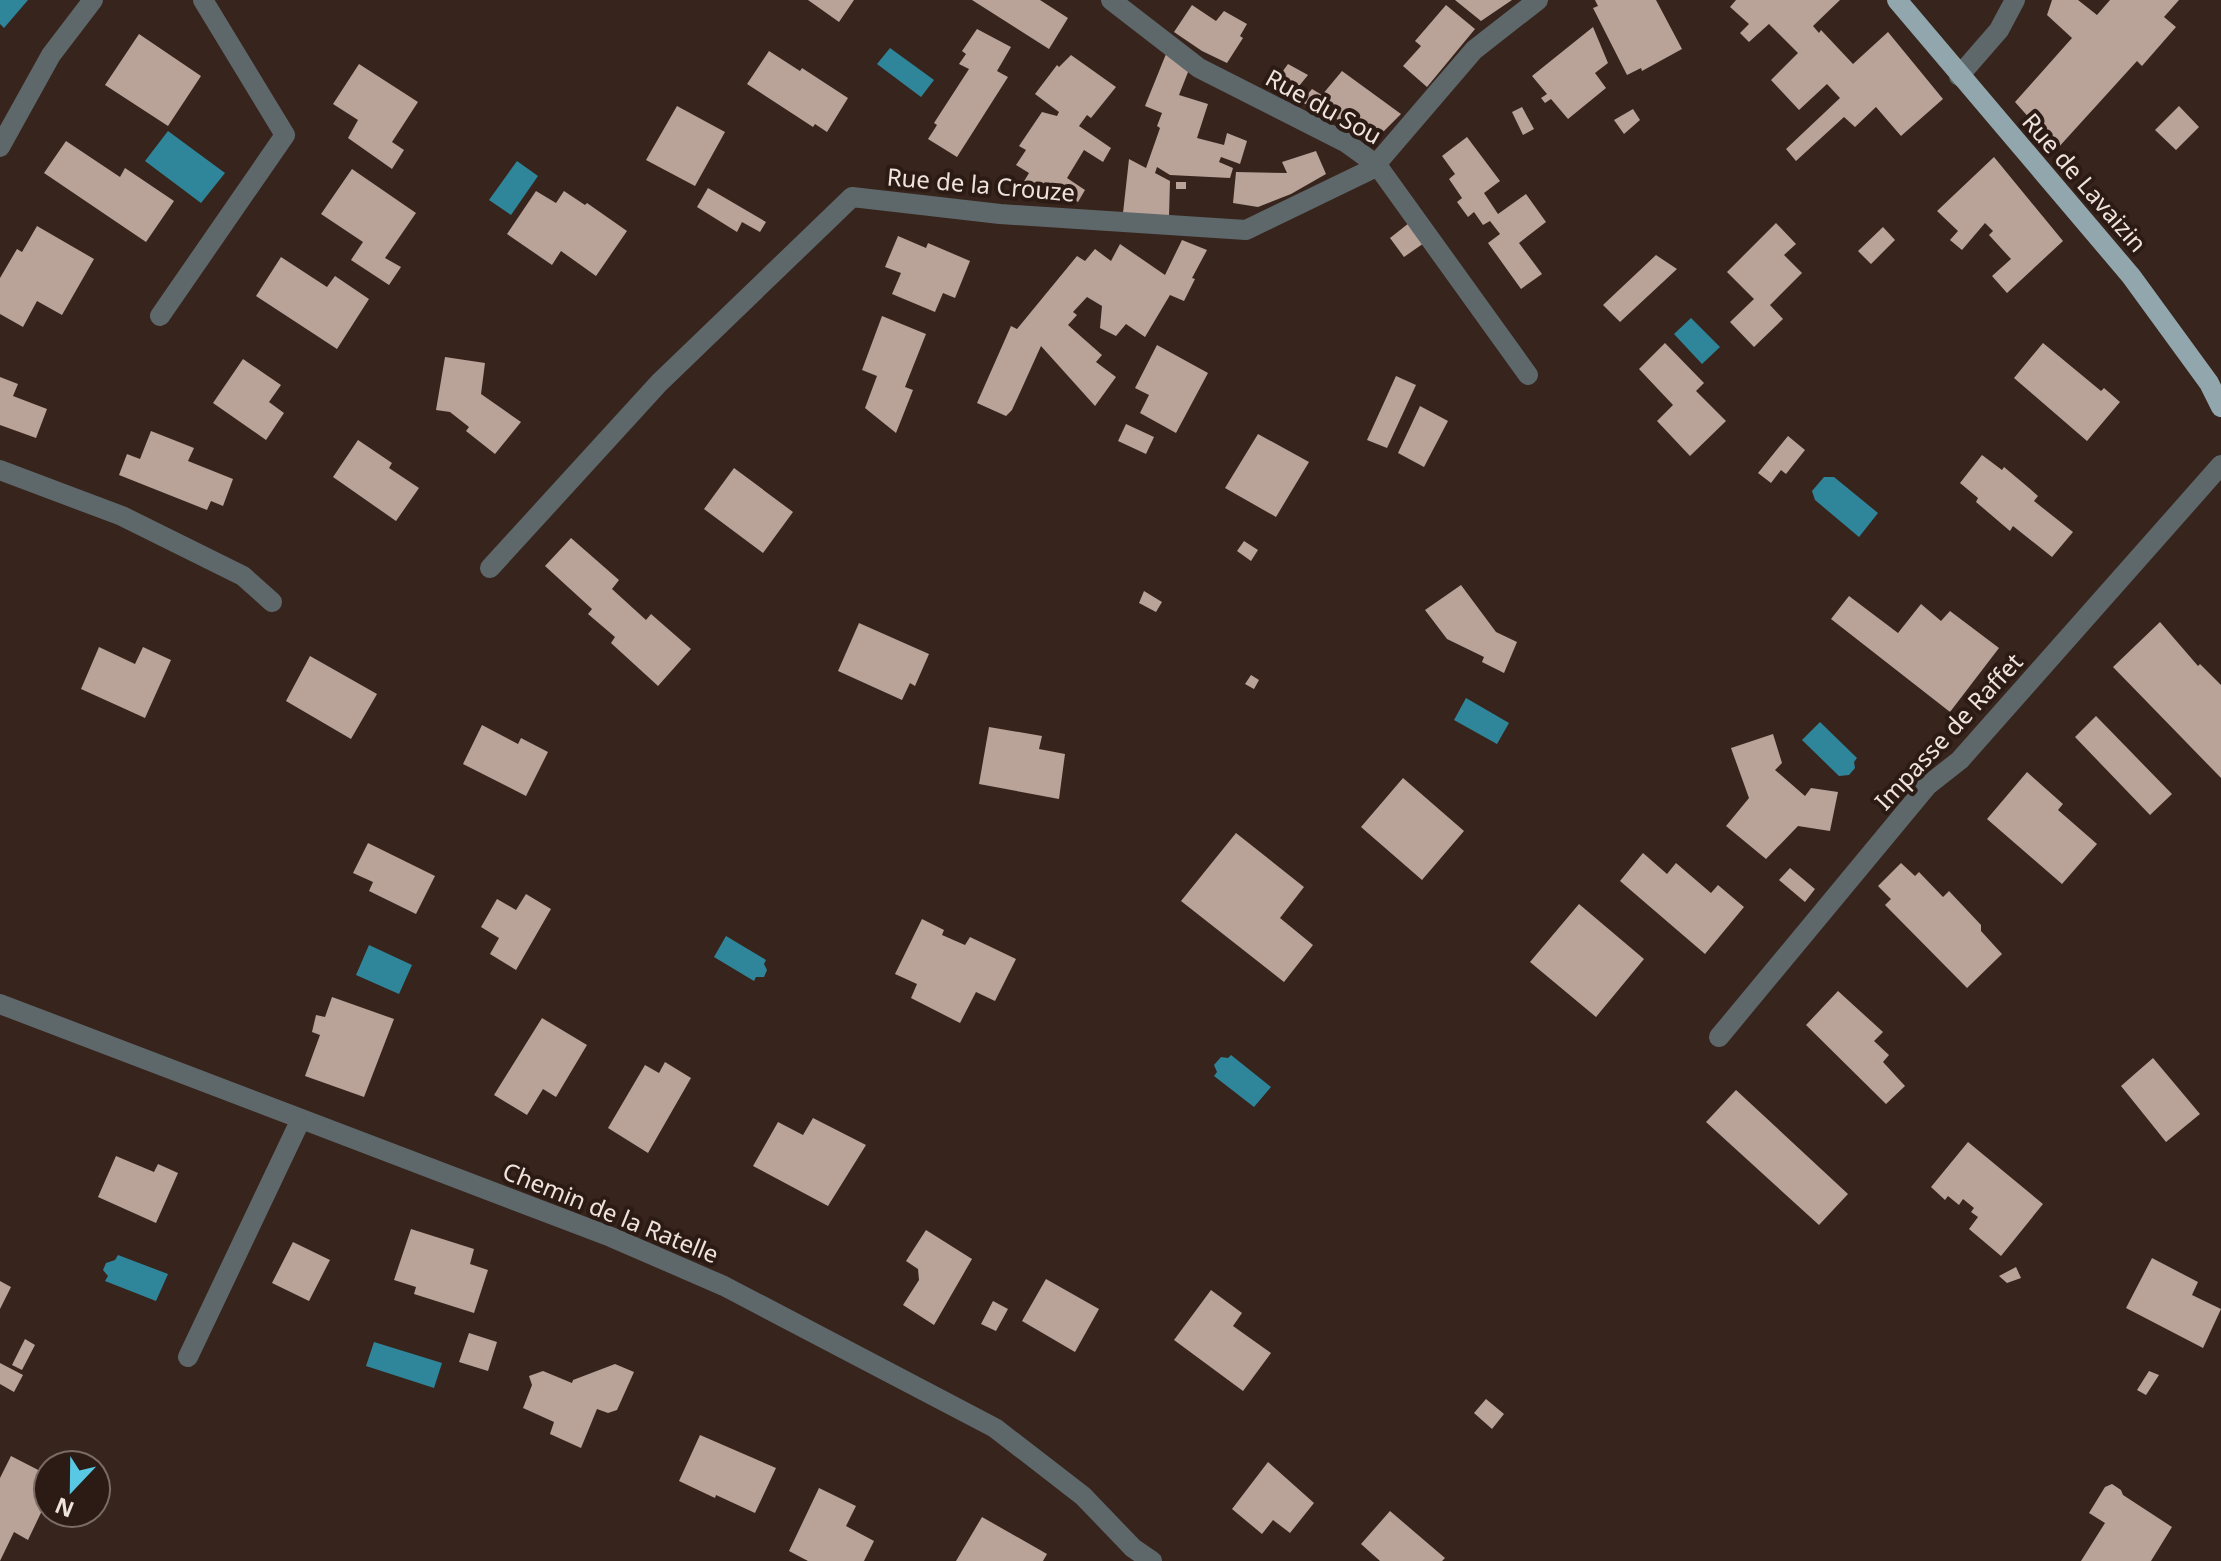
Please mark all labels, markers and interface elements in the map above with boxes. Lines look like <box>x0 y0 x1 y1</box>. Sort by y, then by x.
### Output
street label: Rue du Sou <box>1260 61 1388 151</box>
street label: Rue de Lavaizin <box>2015 105 2155 259</box>
street label: Rue de la Crouze <box>886 159 1076 209</box>
street label: Impasse de Raffet <box>1867 645 2030 817</box>
street label: Chemin de la Ratelle <box>498 1154 724 1270</box>
north arrow <box>32 1449 112 1529</box>
text: N <box>50 1491 78 1526</box>

